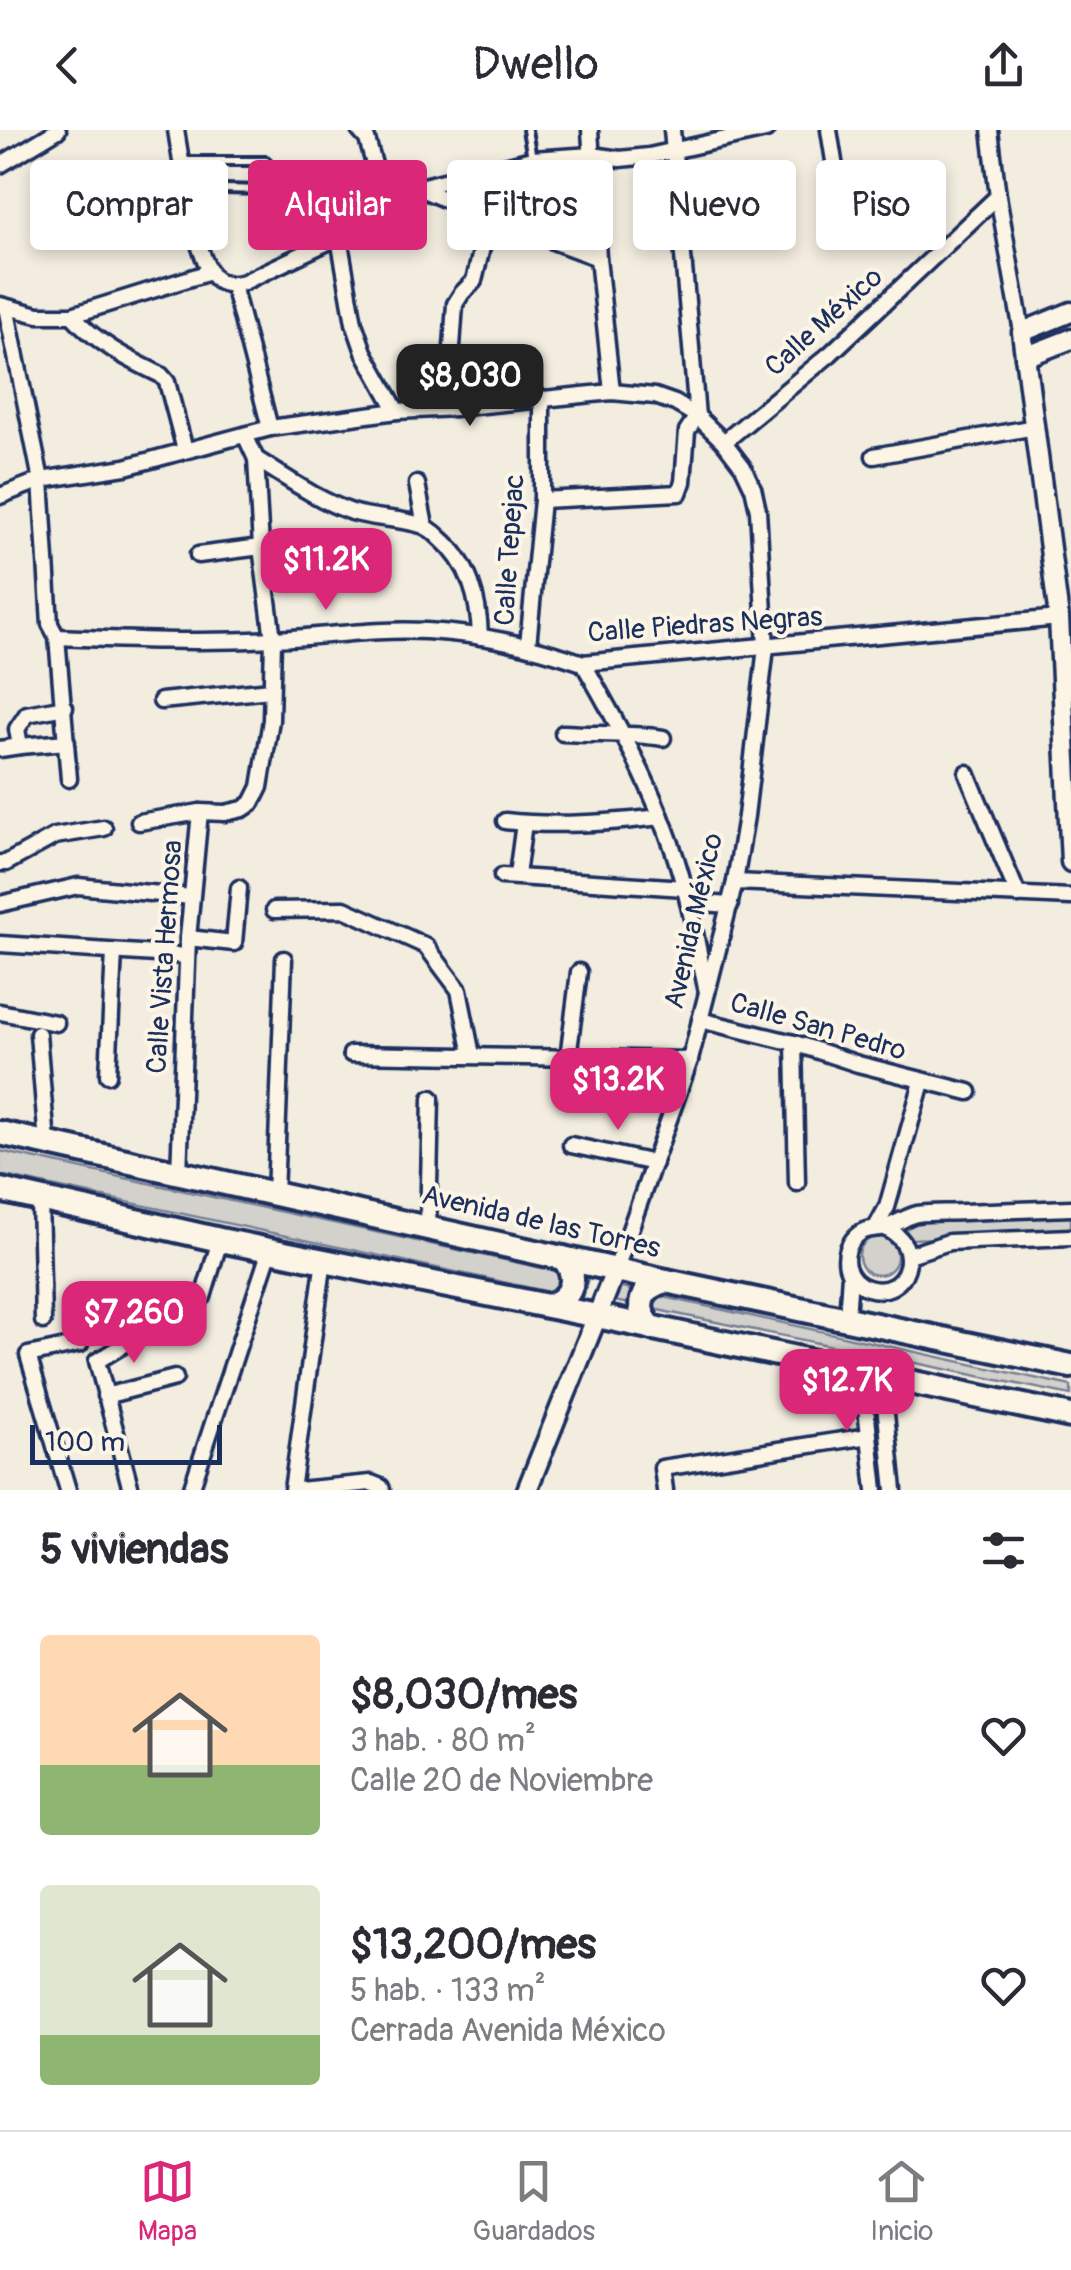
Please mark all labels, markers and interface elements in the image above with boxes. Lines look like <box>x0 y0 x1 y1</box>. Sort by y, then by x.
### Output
text: Dwello <box>472 37 599 93</box>
icon: back <box>40 38 95 93</box>
icon: share <box>976 38 1031 93</box>
chip: Comprar <box>30 160 228 250</box>
chip: Alquilar <box>248 160 427 250</box>
chip: Filtros <box>447 160 613 250</box>
chip: Nuevo <box>633 160 796 250</box>
chip: Piso <box>816 160 946 250</box>
street label: Calle México <box>758 260 890 384</box>
pin: $8,030 <box>389 344 551 429</box>
text: $8,030 <box>418 356 522 396</box>
street label: Calle Tepejac <box>487 473 533 627</box>
pin: $11.2K <box>245 528 407 613</box>
text: $11.2K <box>283 540 369 580</box>
street label: Calle Piedras Negras <box>586 599 824 651</box>
street label: Avenida México <box>657 830 731 1012</box>
street label: Calle Vista Hermosa <box>139 839 191 1075</box>
street label: Calle San Pedro <box>726 985 910 1069</box>
pin: $13.2K <box>537 1048 699 1133</box>
text: $13.2K <box>572 1060 664 1100</box>
street label: Avenida de las Torres <box>419 1178 664 1267</box>
pin: $7,260 <box>53 1281 215 1366</box>
text: $7,260 <box>84 1293 184 1333</box>
pin: $12.7K <box>766 1349 928 1434</box>
text: $12.7K <box>802 1361 892 1401</box>
scale bar <box>30 1420 222 1464</box>
text: 100 m <box>45 1425 125 1460</box>
icon: filters <box>976 1523 1031 1578</box>
text: 5 viviendas <box>40 1524 228 1576</box>
text: $8,030/mes <box>350 1669 577 1721</box>
icon: home <box>120 1675 240 1795</box>
icon: heart <box>976 1708 1031 1763</box>
text: 3 hab. · 80 m² <box>350 1721 536 1761</box>
text: Calle 20 de Noviembre <box>350 1761 653 1801</box>
text: $13,200/mes <box>350 1919 596 1971</box>
icon: home <box>120 1925 240 2045</box>
icon: heart <box>976 1958 1031 2013</box>
text: 5 hab. · 133 m² <box>350 1971 546 2011</box>
text: Cerrada Avenida México <box>350 2011 666 2051</box>
tab: Mapa <box>138 2154 197 2249</box>
tab: Guardados <box>472 2154 595 2249</box>
tab: Inicio <box>870 2154 933 2249</box>

